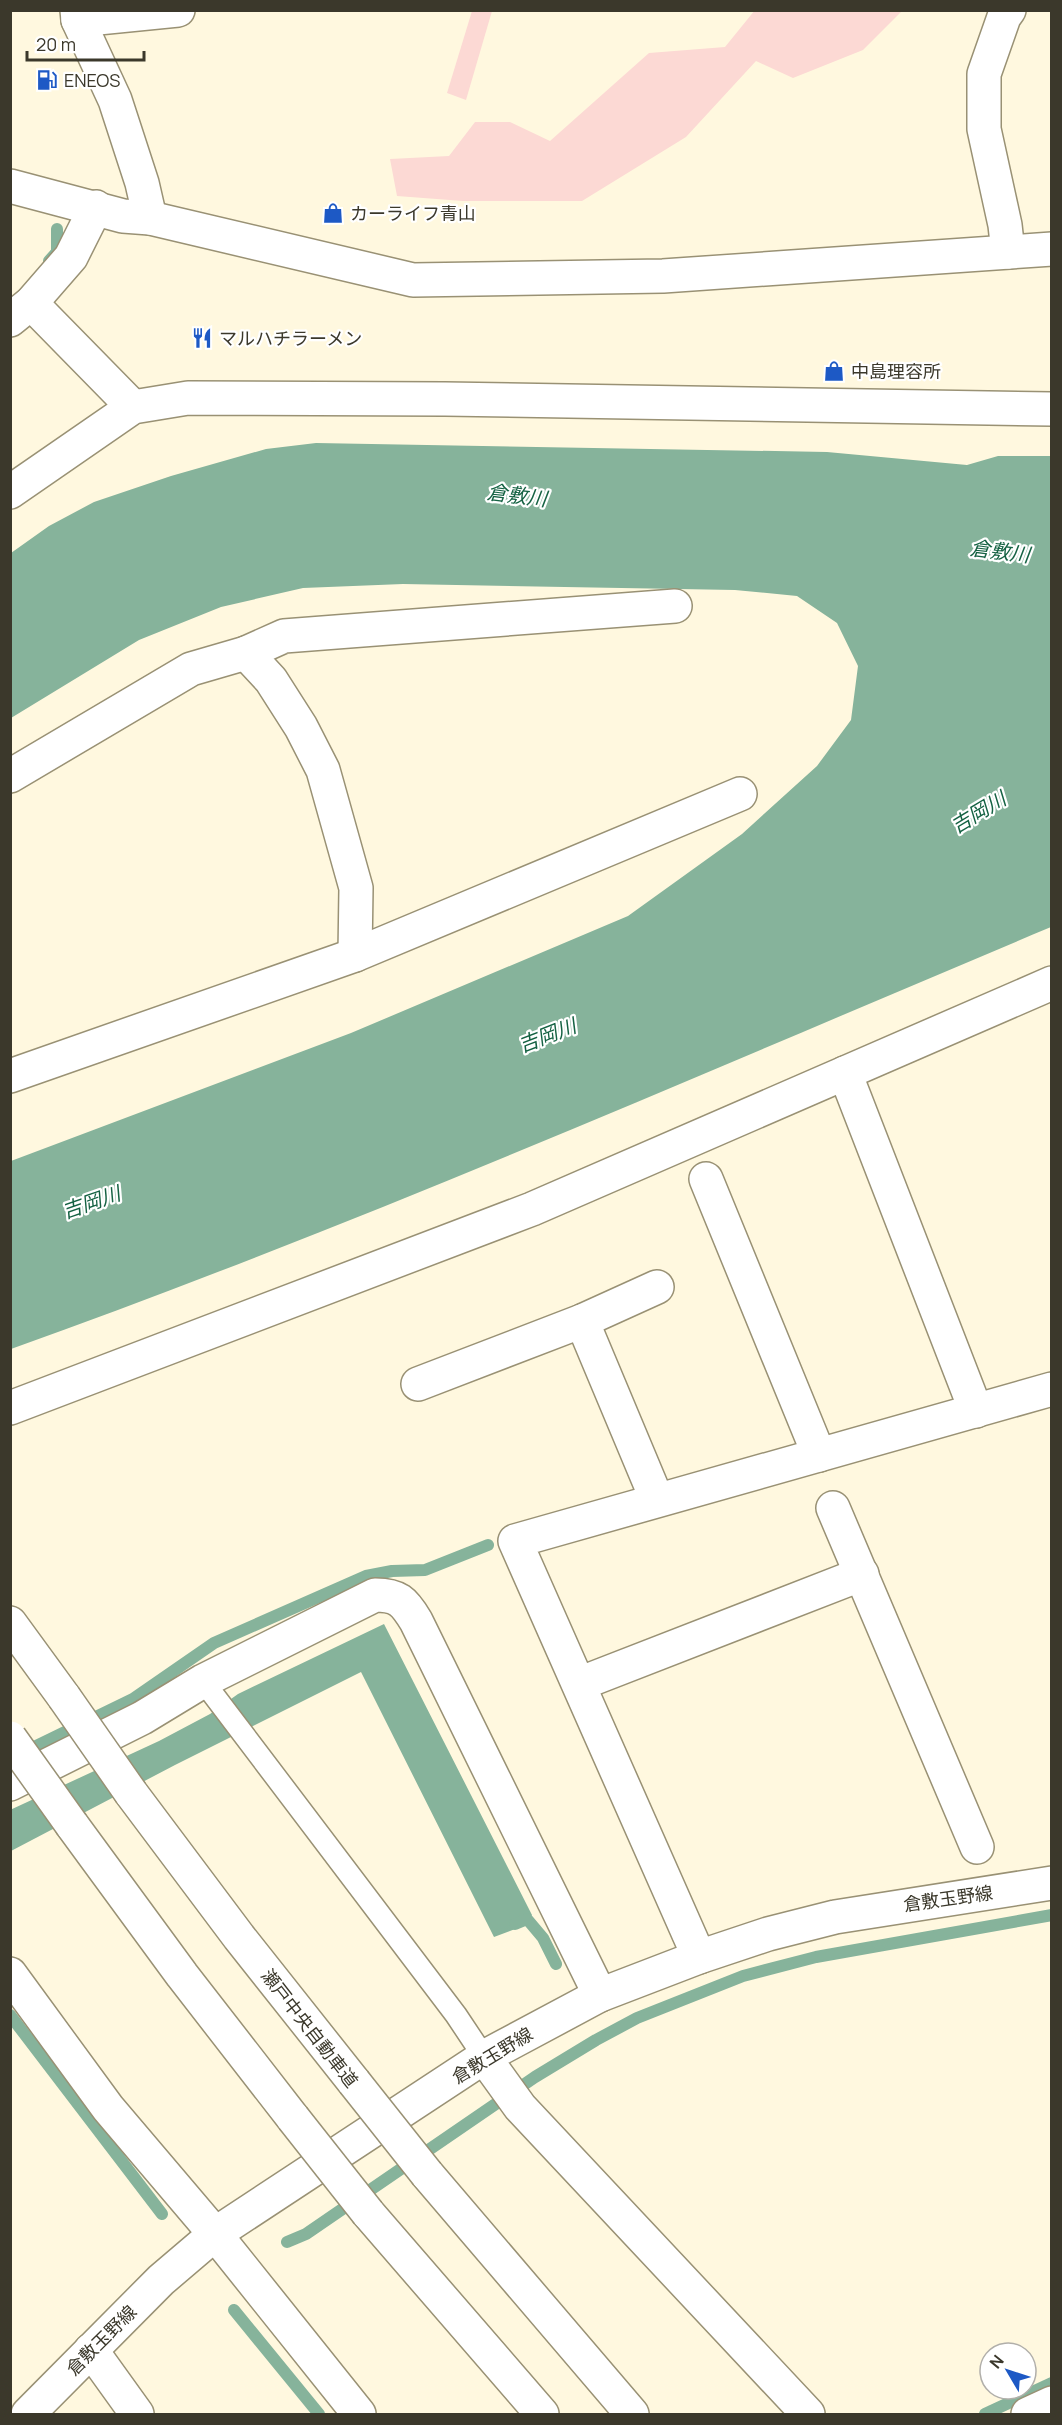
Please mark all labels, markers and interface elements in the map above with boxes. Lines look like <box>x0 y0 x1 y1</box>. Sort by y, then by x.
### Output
scale bar <box>27 24 144 62</box>
text: 20 m <box>36 32 76 56</box>
fuel station icon: ENEOS <box>35 68 59 92</box>
place label: ENEOS <box>64 68 120 92</box>
shop icon: カーライフ青山 <box>321 201 345 225</box>
place label: カーライフ青山 <box>350 201 476 225</box>
restaurant icon: マルハチラーメン <box>190 326 214 350</box>
place label: マルハチラーメン <box>219 326 362 350</box>
shop icon: 中島理容所 <box>822 359 846 383</box>
place label: 中島理容所 <box>851 359 941 383</box>
water label: 倉敷川 <box>486 478 550 512</box>
water label: 倉敷川 <box>969 534 1033 568</box>
water label: 吉岡川 <box>945 784 1012 839</box>
water label: 吉岡川 <box>514 1011 582 1058</box>
water label: 吉岡川 <box>58 1179 126 1225</box>
street label: 倉敷玉野線 <box>902 1880 994 1916</box>
street label: 瀬戸中央自動車道 <box>256 1964 364 2092</box>
street label: 倉敷玉野線 <box>447 2022 537 2088</box>
street label: 倉敷玉野線 <box>61 2300 141 2380</box>
north arrow <box>978 2341 1038 2401</box>
text: N <box>984 2350 1009 2373</box>

